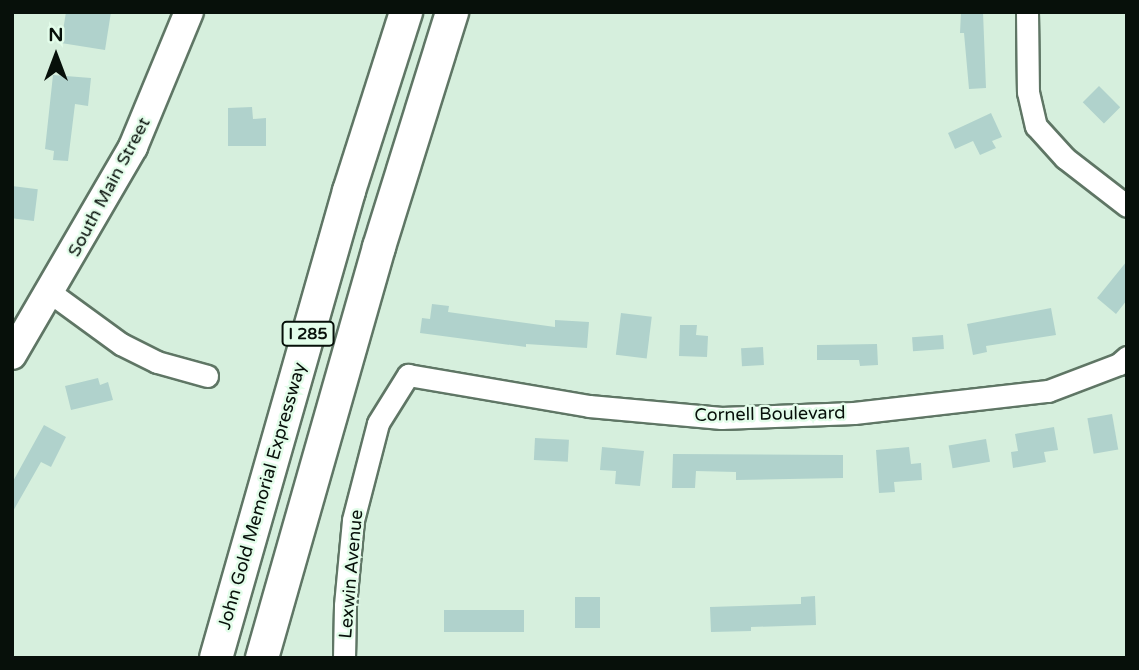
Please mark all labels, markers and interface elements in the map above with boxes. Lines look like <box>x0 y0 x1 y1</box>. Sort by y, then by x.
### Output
north arrow <box>21 21 91 91</box>
text: N <box>48 24 64 46</box>
street label: South Main Street <box>63 114 155 260</box>
road number: I 285 <box>280 322 336 346</box>
street label: John Gold Memorial Expressway <box>213 360 311 632</box>
street label: Cornell Boulevard <box>694 402 846 426</box>
street label: Lexwin Avenue <box>335 509 367 639</box>

